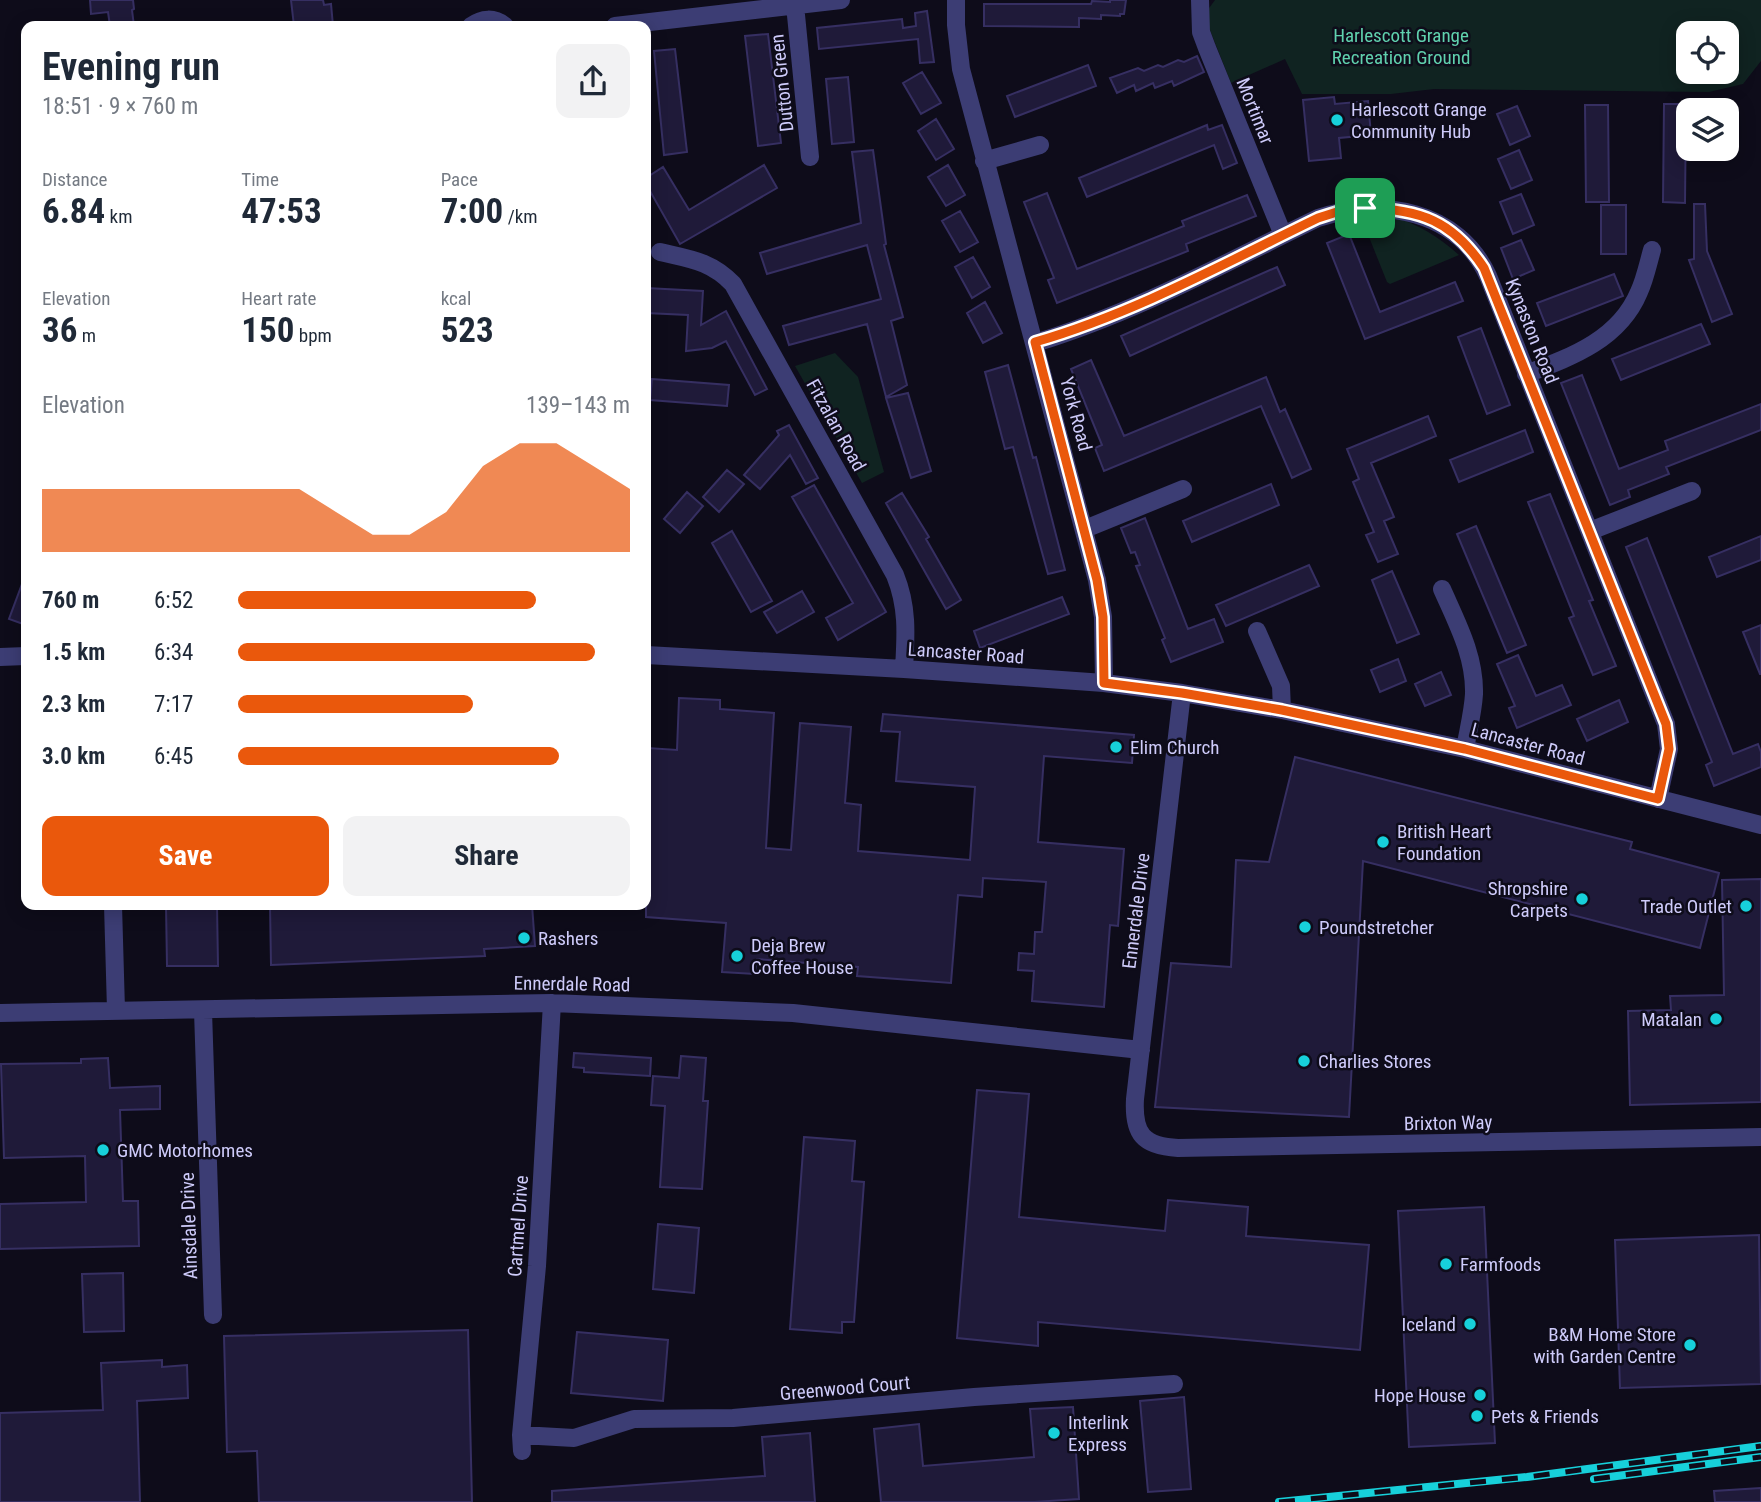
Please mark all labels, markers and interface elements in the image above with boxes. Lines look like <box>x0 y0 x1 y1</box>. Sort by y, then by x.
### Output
map controls <box>1676 21 1739 161</box>
button: locate <box>1676 21 1739 84</box>
park label: Harlescott Grange Recreation Ground <box>1332 24 1470 69</box>
street label: Dutton Green <box>765 33 799 133</box>
button: share <box>556 44 630 118</box>
text: Evening run <box>42 45 220 89</box>
street label: Mortimar <box>1231 75 1279 148</box>
text: 18:51 · 9 × 760 m <box>42 93 198 120</box>
place label: Harlescott Grange Community Hub <box>1351 98 1487 143</box>
button: layers <box>1676 98 1739 161</box>
marker: Harlescott Grange Community Hub <box>1329 112 1345 128</box>
text: Distance <box>42 168 107 191</box>
text: Time <box>241 168 279 191</box>
text: Pace <box>441 168 478 191</box>
pin <box>1335 178 1395 238</box>
icon: arrive <box>1346 189 1384 227</box>
text: 6.84 <box>42 191 105 232</box>
text: 47:53 <box>241 191 322 232</box>
text: 7:00 <box>441 191 503 232</box>
text: km <box>105 205 132 228</box>
text: /km <box>503 205 538 228</box>
street label: Kynaston Road <box>1500 275 1564 387</box>
text: Elevation <box>42 287 110 310</box>
text: Heart rate <box>241 287 316 310</box>
text: kcal <box>441 287 471 310</box>
text: 36 <box>42 310 77 351</box>
text: 150 <box>241 310 294 351</box>
text: 523 <box>441 310 494 351</box>
text: m <box>77 324 96 347</box>
text: bpm <box>294 324 332 347</box>
street label: York Road <box>1055 374 1097 454</box>
street label: Fitzalan Road <box>801 375 871 475</box>
text: Elevation <box>42 392 125 419</box>
text: 139–143 m <box>526 392 630 419</box>
text: 760 m <box>42 587 99 614</box>
text: 6:52 <box>154 587 193 614</box>
street label: Lancaster Road <box>907 637 1025 669</box>
text: 1.5 km <box>42 639 105 666</box>
text: 6:34 <box>154 639 193 666</box>
text: 2.3 km <box>42 691 105 718</box>
text: 7:17 <box>154 691 193 718</box>
street label: Lancaster Road <box>1469 718 1587 770</box>
place label: Elim Church <box>1130 736 1220 759</box>
marker: Elim Church <box>1108 739 1124 755</box>
text: 3.0 km <box>42 743 105 770</box>
text: 6:45 <box>154 743 193 770</box>
button: Save <box>42 816 329 896</box>
button: Share <box>343 816 630 896</box>
place label: British Heart Foundation <box>1397 820 1491 865</box>
marker: British Heart Foundation <box>1375 834 1391 850</box>
street label: Ennerdale Drive <box>1117 852 1155 970</box>
place label: Shropshire Carpets <box>1488 877 1568 922</box>
marker: Shropshire Carpets <box>1574 891 1590 907</box>
place label: Trade Outlet <box>1640 895 1732 918</box>
marker: Trade Outlet <box>1738 898 1754 914</box>
place label: Poundstretcher <box>1319 916 1434 939</box>
marker: Poundstretcher <box>1297 919 1313 935</box>
place label: Rashers <box>538 927 598 950</box>
marker: Rashers <box>516 930 532 946</box>
place label: Deja Brew Coffee House <box>751 934 853 979</box>
marker: Deja Brew Coffee House <box>729 948 745 964</box>
street label: Ennerdale Road <box>513 971 631 997</box>
place label: Matalan <box>1641 1008 1702 1031</box>
marker: Matalan <box>1708 1011 1724 1027</box>
place label: Charlies Stores <box>1318 1050 1432 1073</box>
marker: Charlies Stores <box>1296 1053 1312 1069</box>
street label: Brixton Way <box>1404 1111 1492 1135</box>
place label: GMC Motorhomes <box>117 1139 253 1162</box>
marker: GMC Motorhomes <box>95 1142 111 1158</box>
street label: Ainsdale Drive <box>176 1172 202 1280</box>
street label: Cartmel Drive <box>503 1174 533 1277</box>
place label: Farmfoods <box>1460 1253 1541 1276</box>
marker: Farmfoods <box>1438 1256 1454 1272</box>
place label: Iceland <box>1401 1313 1456 1336</box>
marker: Iceland <box>1462 1316 1478 1332</box>
place label: B&M Home Store with Garden Centre <box>1533 1323 1676 1368</box>
marker: B&M Home Store with Garden Centre <box>1682 1337 1698 1353</box>
street label: Greenwood Court <box>779 1371 911 1405</box>
place label: Hope House <box>1374 1384 1466 1407</box>
marker: Hope House <box>1472 1387 1488 1403</box>
place label: Pets & Friends <box>1491 1405 1599 1428</box>
marker: Pets & Friends <box>1469 1408 1485 1424</box>
place label: Interlink Express <box>1068 1411 1129 1456</box>
marker: Interlink Express <box>1046 1425 1062 1441</box>

